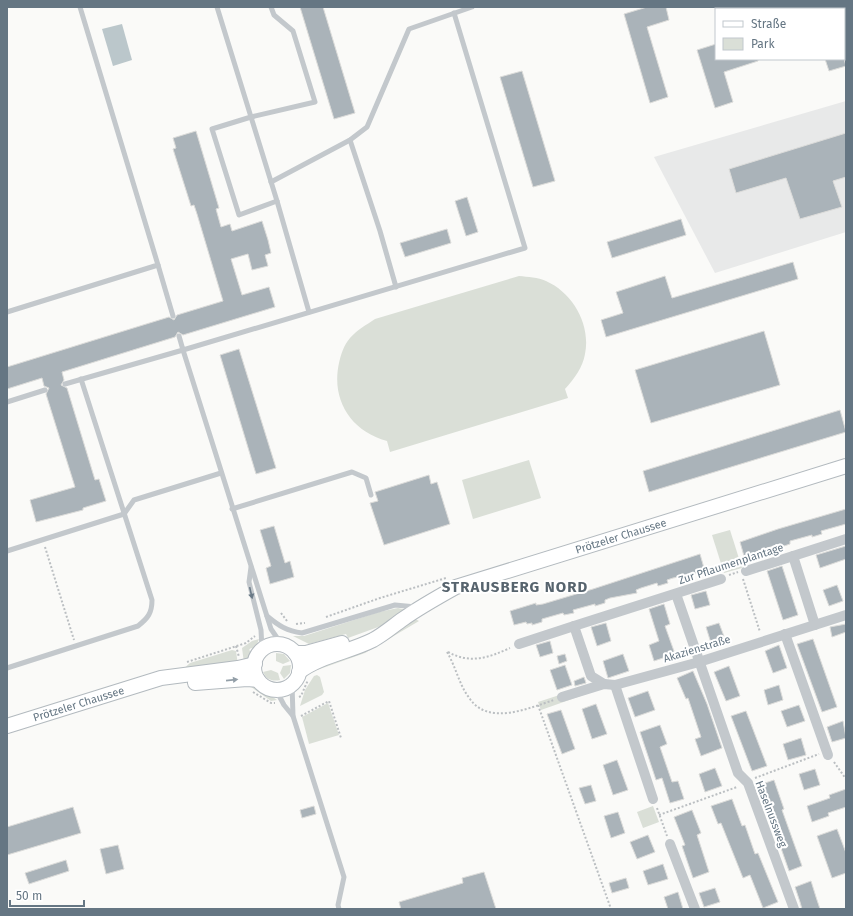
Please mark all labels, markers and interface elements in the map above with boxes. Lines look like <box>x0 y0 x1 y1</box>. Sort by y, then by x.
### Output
legend <box>715 8 845 60</box>
text: Straße <box>751 17 786 31</box>
text: Park <box>751 37 775 51</box>
street label: Prötzeler Chaussee <box>574 516 668 556</box>
street label: Zur Pflaumenplantage <box>677 541 785 587</box>
district label: STRAUSBERG NORD <box>442 578 588 596</box>
one-way arrow <box>249 587 255 599</box>
street label: Akazienstraße <box>662 633 732 665</box>
one-way arrow <box>226 677 238 683</box>
street label: Prötzeler Chaussee <box>31 683 126 724</box>
street label: Haselnussweg <box>752 779 790 849</box>
scale bar <box>10 882 84 908</box>
text: 50 m <box>16 889 42 903</box>

